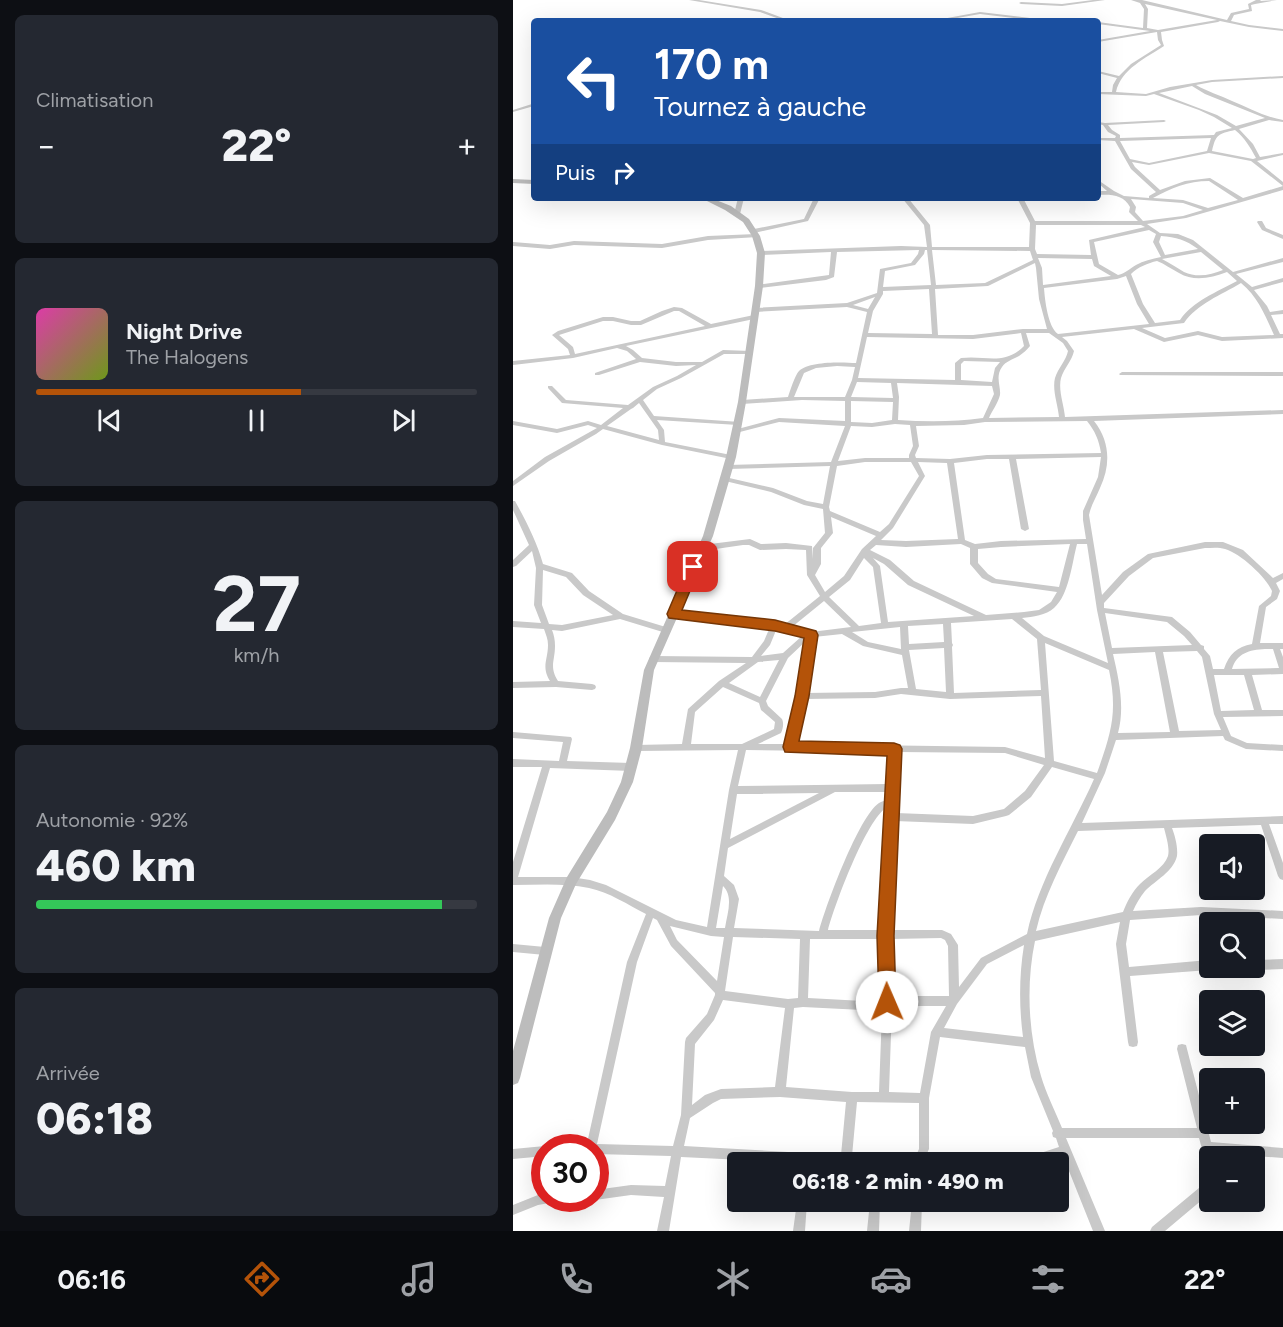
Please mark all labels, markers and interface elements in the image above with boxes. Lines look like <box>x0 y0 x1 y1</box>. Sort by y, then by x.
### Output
text: 170 m <box>654 39 769 90</box>
icon: left <box>555 42 633 120</box>
text: Climatisation <box>36 88 153 112</box>
text: Tournez à gauche <box>654 90 866 123</box>
text: 22° <box>221 118 292 172</box>
text: − <box>36 126 57 165</box>
text: + <box>456 126 477 165</box>
icon: right <box>607 156 640 189</box>
text: Puis <box>555 159 595 186</box>
text: Night Drive <box>126 318 242 345</box>
text: The Halogens <box>126 345 248 369</box>
icon: previous <box>93 404 126 437</box>
icon: pause <box>240 404 273 437</box>
icon: next <box>387 404 420 437</box>
pin <box>667 541 718 592</box>
icon: arrive <box>676 550 709 583</box>
text: 27 <box>212 557 301 651</box>
text: km/h <box>234 643 279 667</box>
text: Autonomie · 92% <box>36 808 188 832</box>
map controls <box>1199 834 1265 1212</box>
button: sound <box>1199 834 1265 900</box>
text: 460 km <box>36 838 196 892</box>
button: search <box>1199 912 1265 978</box>
position arrow <box>855 970 919 1034</box>
button: layers <box>1199 990 1265 1056</box>
text: Arrivée <box>36 1061 100 1085</box>
button: + <box>1199 1068 1265 1134</box>
text: 06:18 <box>36 1091 153 1145</box>
speed limit sign: 30 <box>531 1134 609 1212</box>
button: − <box>1199 1146 1265 1212</box>
text: 06:18 · 2 min · 490 m <box>792 1168 1004 1195</box>
icon: directions <box>241 1258 283 1300</box>
icon: music <box>398 1258 440 1300</box>
icon: phone <box>555 1258 597 1300</box>
icon: climate <box>712 1258 754 1300</box>
icon: car <box>870 1258 912 1300</box>
icon: filters <box>1027 1258 1069 1300</box>
text: 06:16 <box>58 1263 126 1296</box>
text: 22° <box>1184 1263 1225 1296</box>

